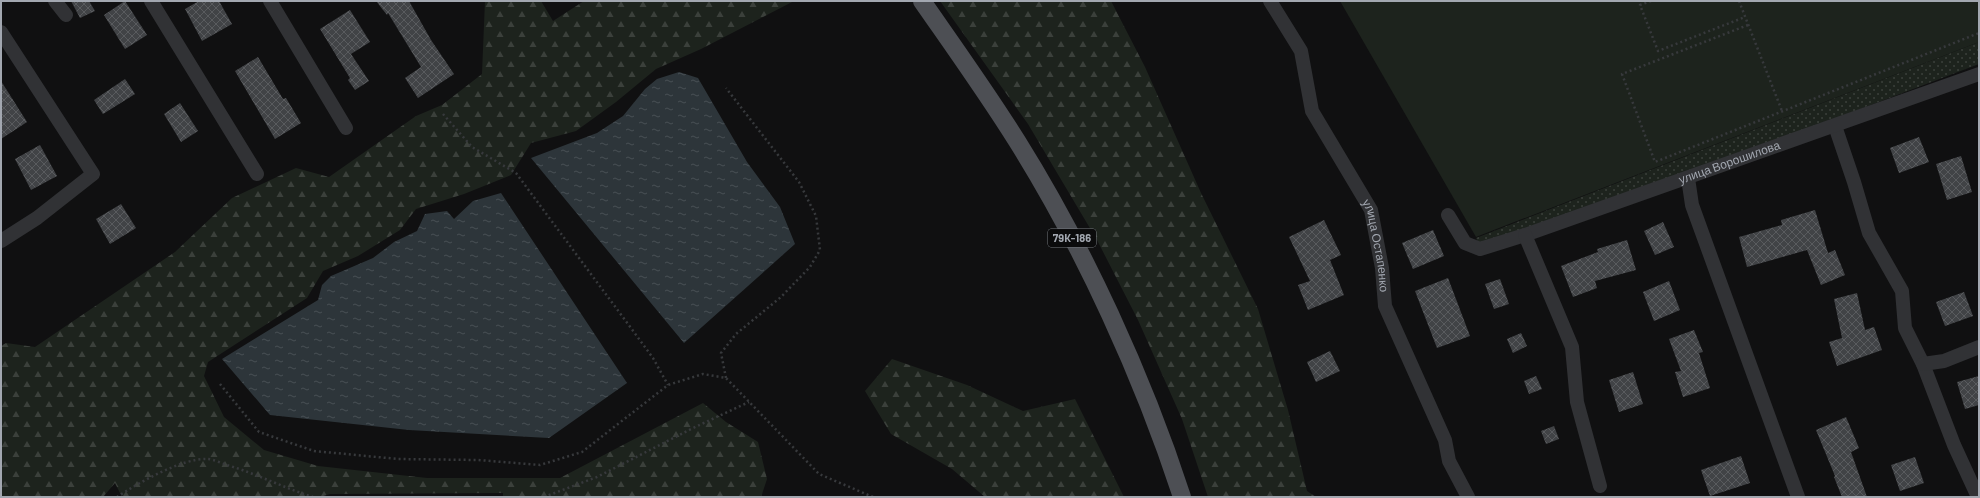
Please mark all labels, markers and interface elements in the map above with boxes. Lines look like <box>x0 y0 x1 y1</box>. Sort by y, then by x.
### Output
street label: улица Ворошилова <box>1677 137 1782 187</box>
street label: улица Остапенко <box>1359 196 1392 293</box>
road number: 79К-186 <box>1048 229 1096 247</box>

